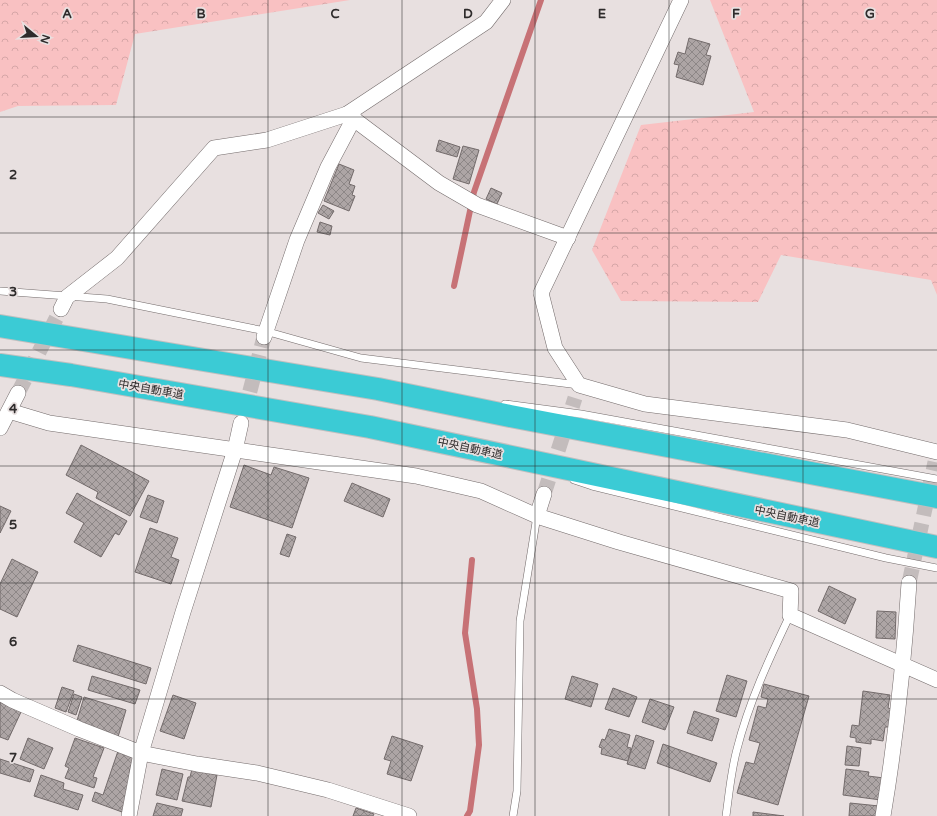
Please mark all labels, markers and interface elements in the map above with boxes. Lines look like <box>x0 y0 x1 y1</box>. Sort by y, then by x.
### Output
text: A <box>62 6 72 22</box>
text: B <box>196 6 206 22</box>
text: C <box>330 6 340 22</box>
text: D <box>463 6 473 22</box>
text: E <box>598 6 606 22</box>
text: F <box>732 6 740 22</box>
text: G <box>865 6 875 22</box>
north arrow <box>16 16 56 56</box>
text: N <box>37 33 53 45</box>
text: 2 <box>9 167 17 183</box>
text: 3 <box>9 284 17 300</box>
street label: 中央自動車道 <box>117 377 185 402</box>
text: 4 <box>9 401 18 417</box>
street label: 中央自動車道 <box>436 435 504 462</box>
street label: 中央自動車道 <box>753 503 821 530</box>
text: 5 <box>9 517 17 533</box>
text: 6 <box>9 634 17 650</box>
text: 7 <box>9 750 17 766</box>

